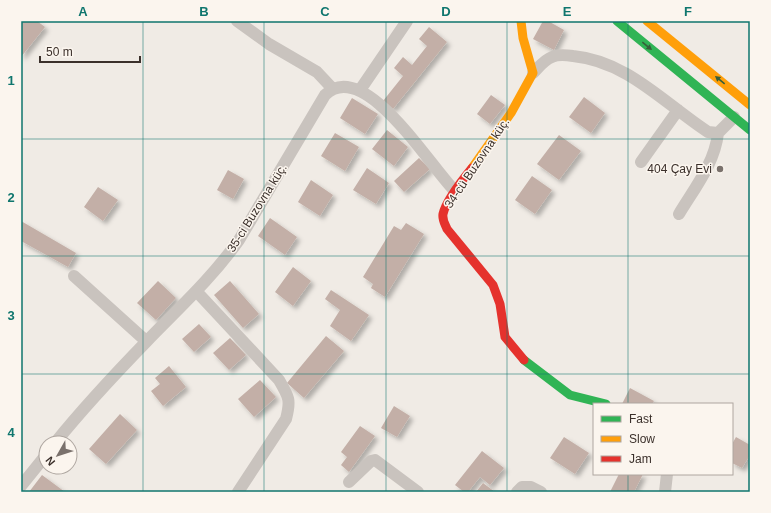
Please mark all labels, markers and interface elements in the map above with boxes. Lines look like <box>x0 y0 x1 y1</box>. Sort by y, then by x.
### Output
text: A <box>78 4 88 19</box>
text: B <box>199 4 209 19</box>
text: C <box>320 4 330 19</box>
text: D <box>441 4 451 19</box>
text: E <box>563 4 572 19</box>
text: F <box>684 4 692 19</box>
scale bar <box>40 38 140 64</box>
one-way arrow <box>642 41 653 50</box>
text: 50 m <box>46 45 73 59</box>
text: 1 <box>7 73 15 88</box>
one-way arrow <box>714 76 725 85</box>
street label: 34-cü Buzovna küç. <box>442 115 512 211</box>
street label: 35-ci Buzovna küç. <box>224 161 290 255</box>
place label: 404 Çay Evi <box>647 162 712 176</box>
marker: 404 Çay Evi <box>715 164 725 174</box>
text: 2 <box>7 190 15 205</box>
text: 3 <box>7 308 15 323</box>
legend <box>593 403 733 475</box>
text: Fast <box>629 412 653 426</box>
text: 4 <box>7 425 15 440</box>
text: Slow <box>629 432 655 446</box>
north arrow <box>38 435 78 475</box>
text: Jam <box>629 452 652 466</box>
text: N <box>43 454 57 468</box>

